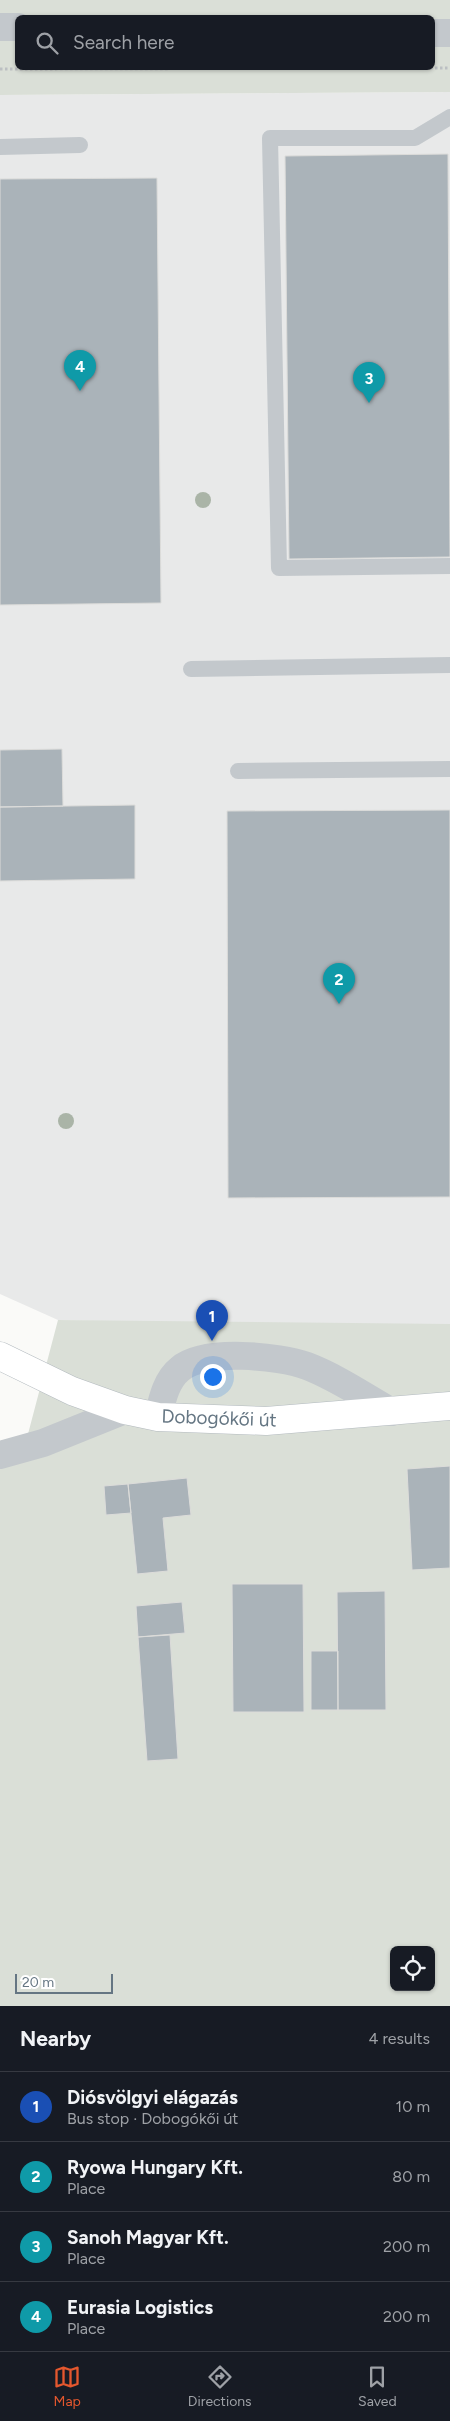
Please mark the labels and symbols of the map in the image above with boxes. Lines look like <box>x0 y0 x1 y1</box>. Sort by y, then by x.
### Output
pin: 4 <box>64 350 96 391</box>
pin: 3 <box>353 362 385 403</box>
pin: 2 <box>323 963 355 1004</box>
pin: 1 <box>196 1300 228 1341</box>
your location <box>200 1364 226 1390</box>
street label: Dobogókői út <box>161 1404 277 1432</box>
scale bar <box>15 1971 112 1994</box>

